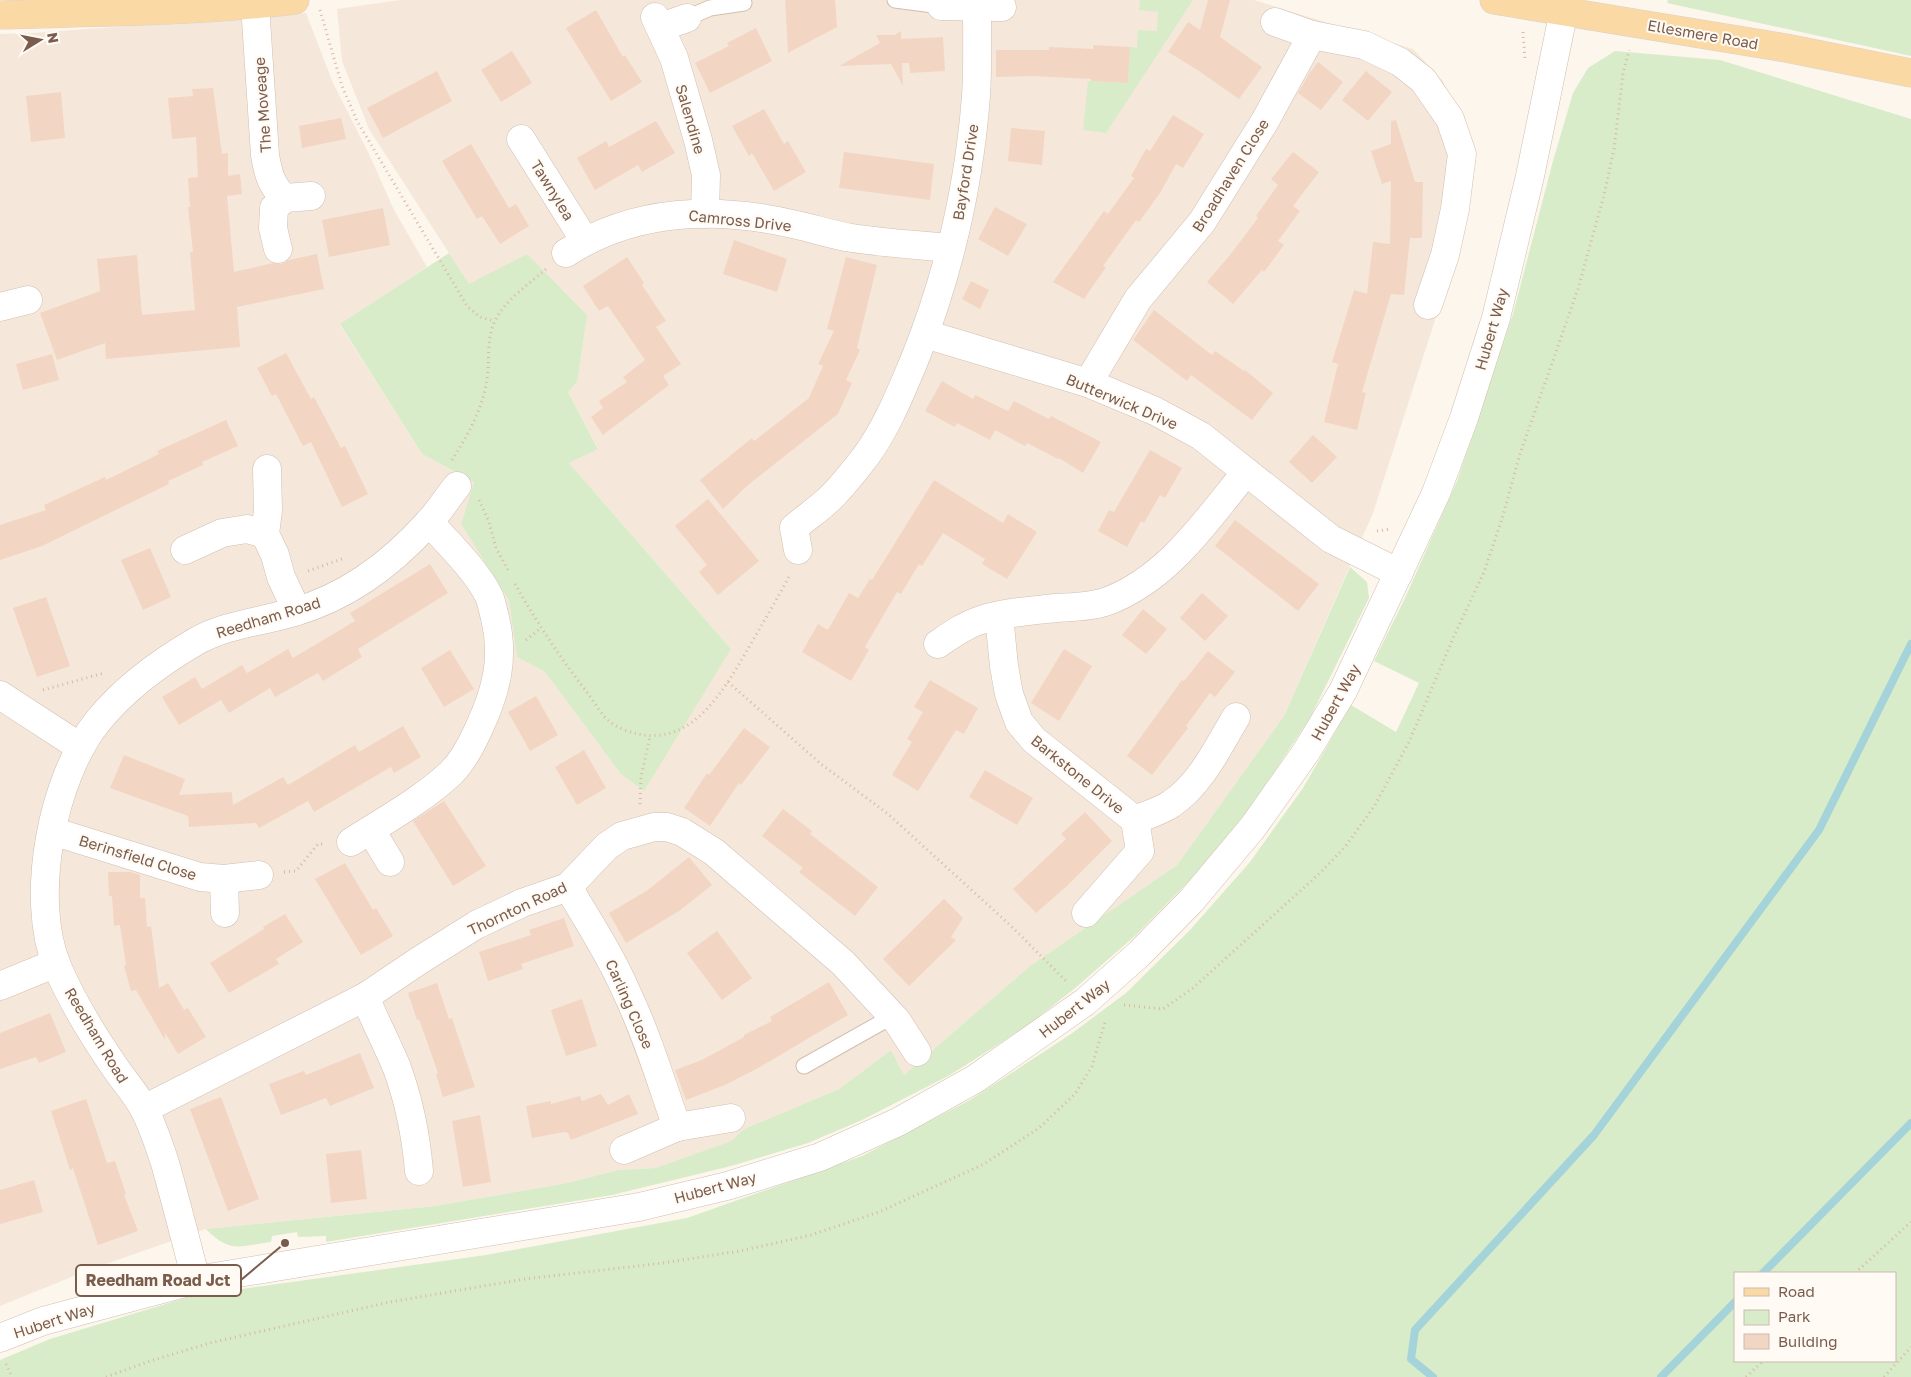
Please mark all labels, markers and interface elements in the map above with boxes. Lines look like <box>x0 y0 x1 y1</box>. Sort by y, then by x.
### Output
north arrow <box>15 15 65 65</box>
street label: Ellesmere Road <box>1646 15 1760 53</box>
text: N <box>44 31 63 44</box>
street label: The Moveage <box>250 56 274 153</box>
street label: Salendine <box>672 82 710 156</box>
street label: Broadhaven Close <box>1188 115 1272 235</box>
street label: Bayford Drive <box>949 122 982 221</box>
street label: Tawnylea <box>527 157 579 223</box>
street label: Camross Drive <box>688 206 793 234</box>
street label: Hubert Way <box>1471 285 1511 372</box>
street label: Butterwick Drive <box>1063 369 1181 433</box>
street label: Reedham Road <box>214 593 322 641</box>
street label: Hubert Way <box>1307 660 1364 743</box>
street label: Barkstone Drive <box>1028 731 1128 817</box>
street label: Berinsfield Close <box>77 831 199 884</box>
street label: Thornton Road <box>465 877 569 939</box>
street label: Carling Close <box>602 956 658 1052</box>
street label: Hubert Way <box>1035 974 1113 1041</box>
street label: Reedham Road <box>61 984 133 1086</box>
street label: Hubert Way <box>672 1167 759 1207</box>
callout: Reedham Road Jct <box>76 1265 241 1296</box>
text: Reedham Road Jct <box>86 1270 230 1290</box>
legend <box>1734 1272 1896 1362</box>
text: Road <box>1778 1282 1815 1300</box>
street label: Hubert Way <box>11 1298 98 1342</box>
text: Park <box>1778 1307 1811 1325</box>
text: Building <box>1778 1332 1838 1350</box>

